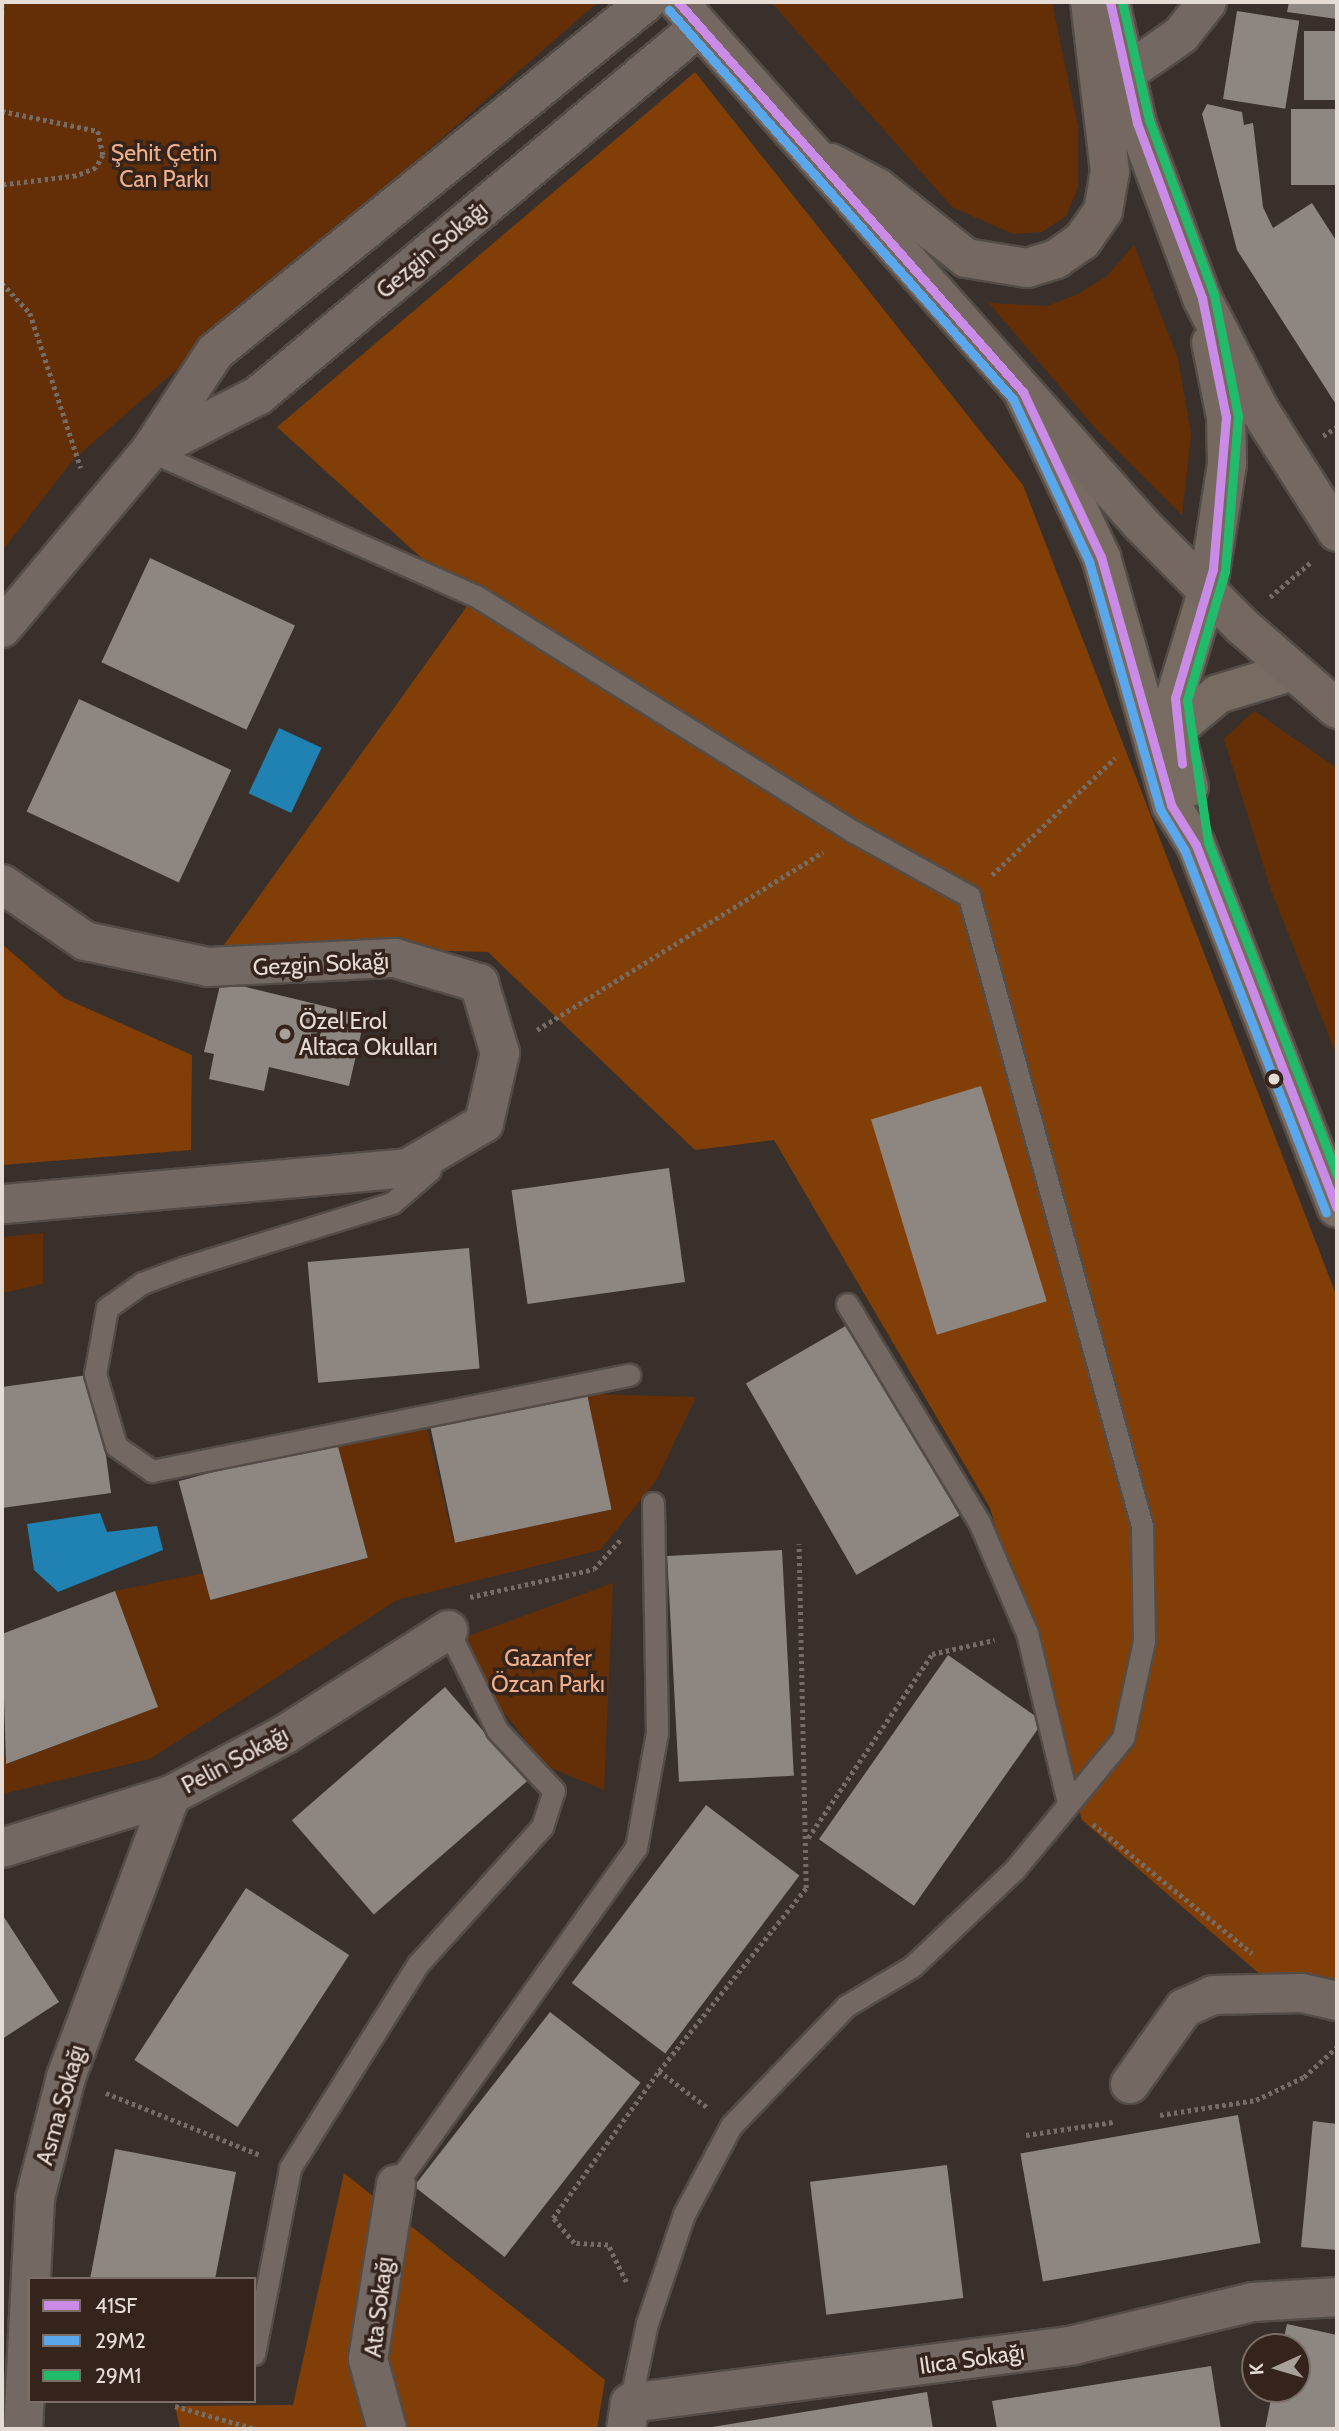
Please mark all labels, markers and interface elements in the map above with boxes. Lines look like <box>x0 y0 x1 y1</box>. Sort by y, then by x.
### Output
park label: Şehit Çetin Can Parkı <box>111 139 217 193</box>
street label: Gezgin Sokağı <box>371 196 493 304</box>
street label: Gezgin Sokağı <box>252 947 390 981</box>
place label: Özel Erol Altaca Okulları <box>299 1007 438 1061</box>
marker: Özel Erol Altaca Okulları <box>277 1026 293 1042</box>
unlabelled marker <box>1267 1072 1281 1086</box>
park label: Gazanfer Özcan Parkı <box>491 1644 605 1698</box>
street label: Pelin Sokağı <box>177 1720 293 1800</box>
street label: Asma Sokağı <box>31 2042 91 2168</box>
street label: Ata Sokağı <box>359 2255 399 2359</box>
legend <box>28 2277 256 2403</box>
text: 41SF <box>95 2293 137 2318</box>
text: 29M2 <box>95 2328 146 2353</box>
north arrow <box>1241 2333 1311 2403</box>
street label: Ilıca Sokağı <box>917 2338 1027 2380</box>
text: 29M1 <box>95 2363 141 2388</box>
text: K <box>1245 2363 1268 2376</box>

